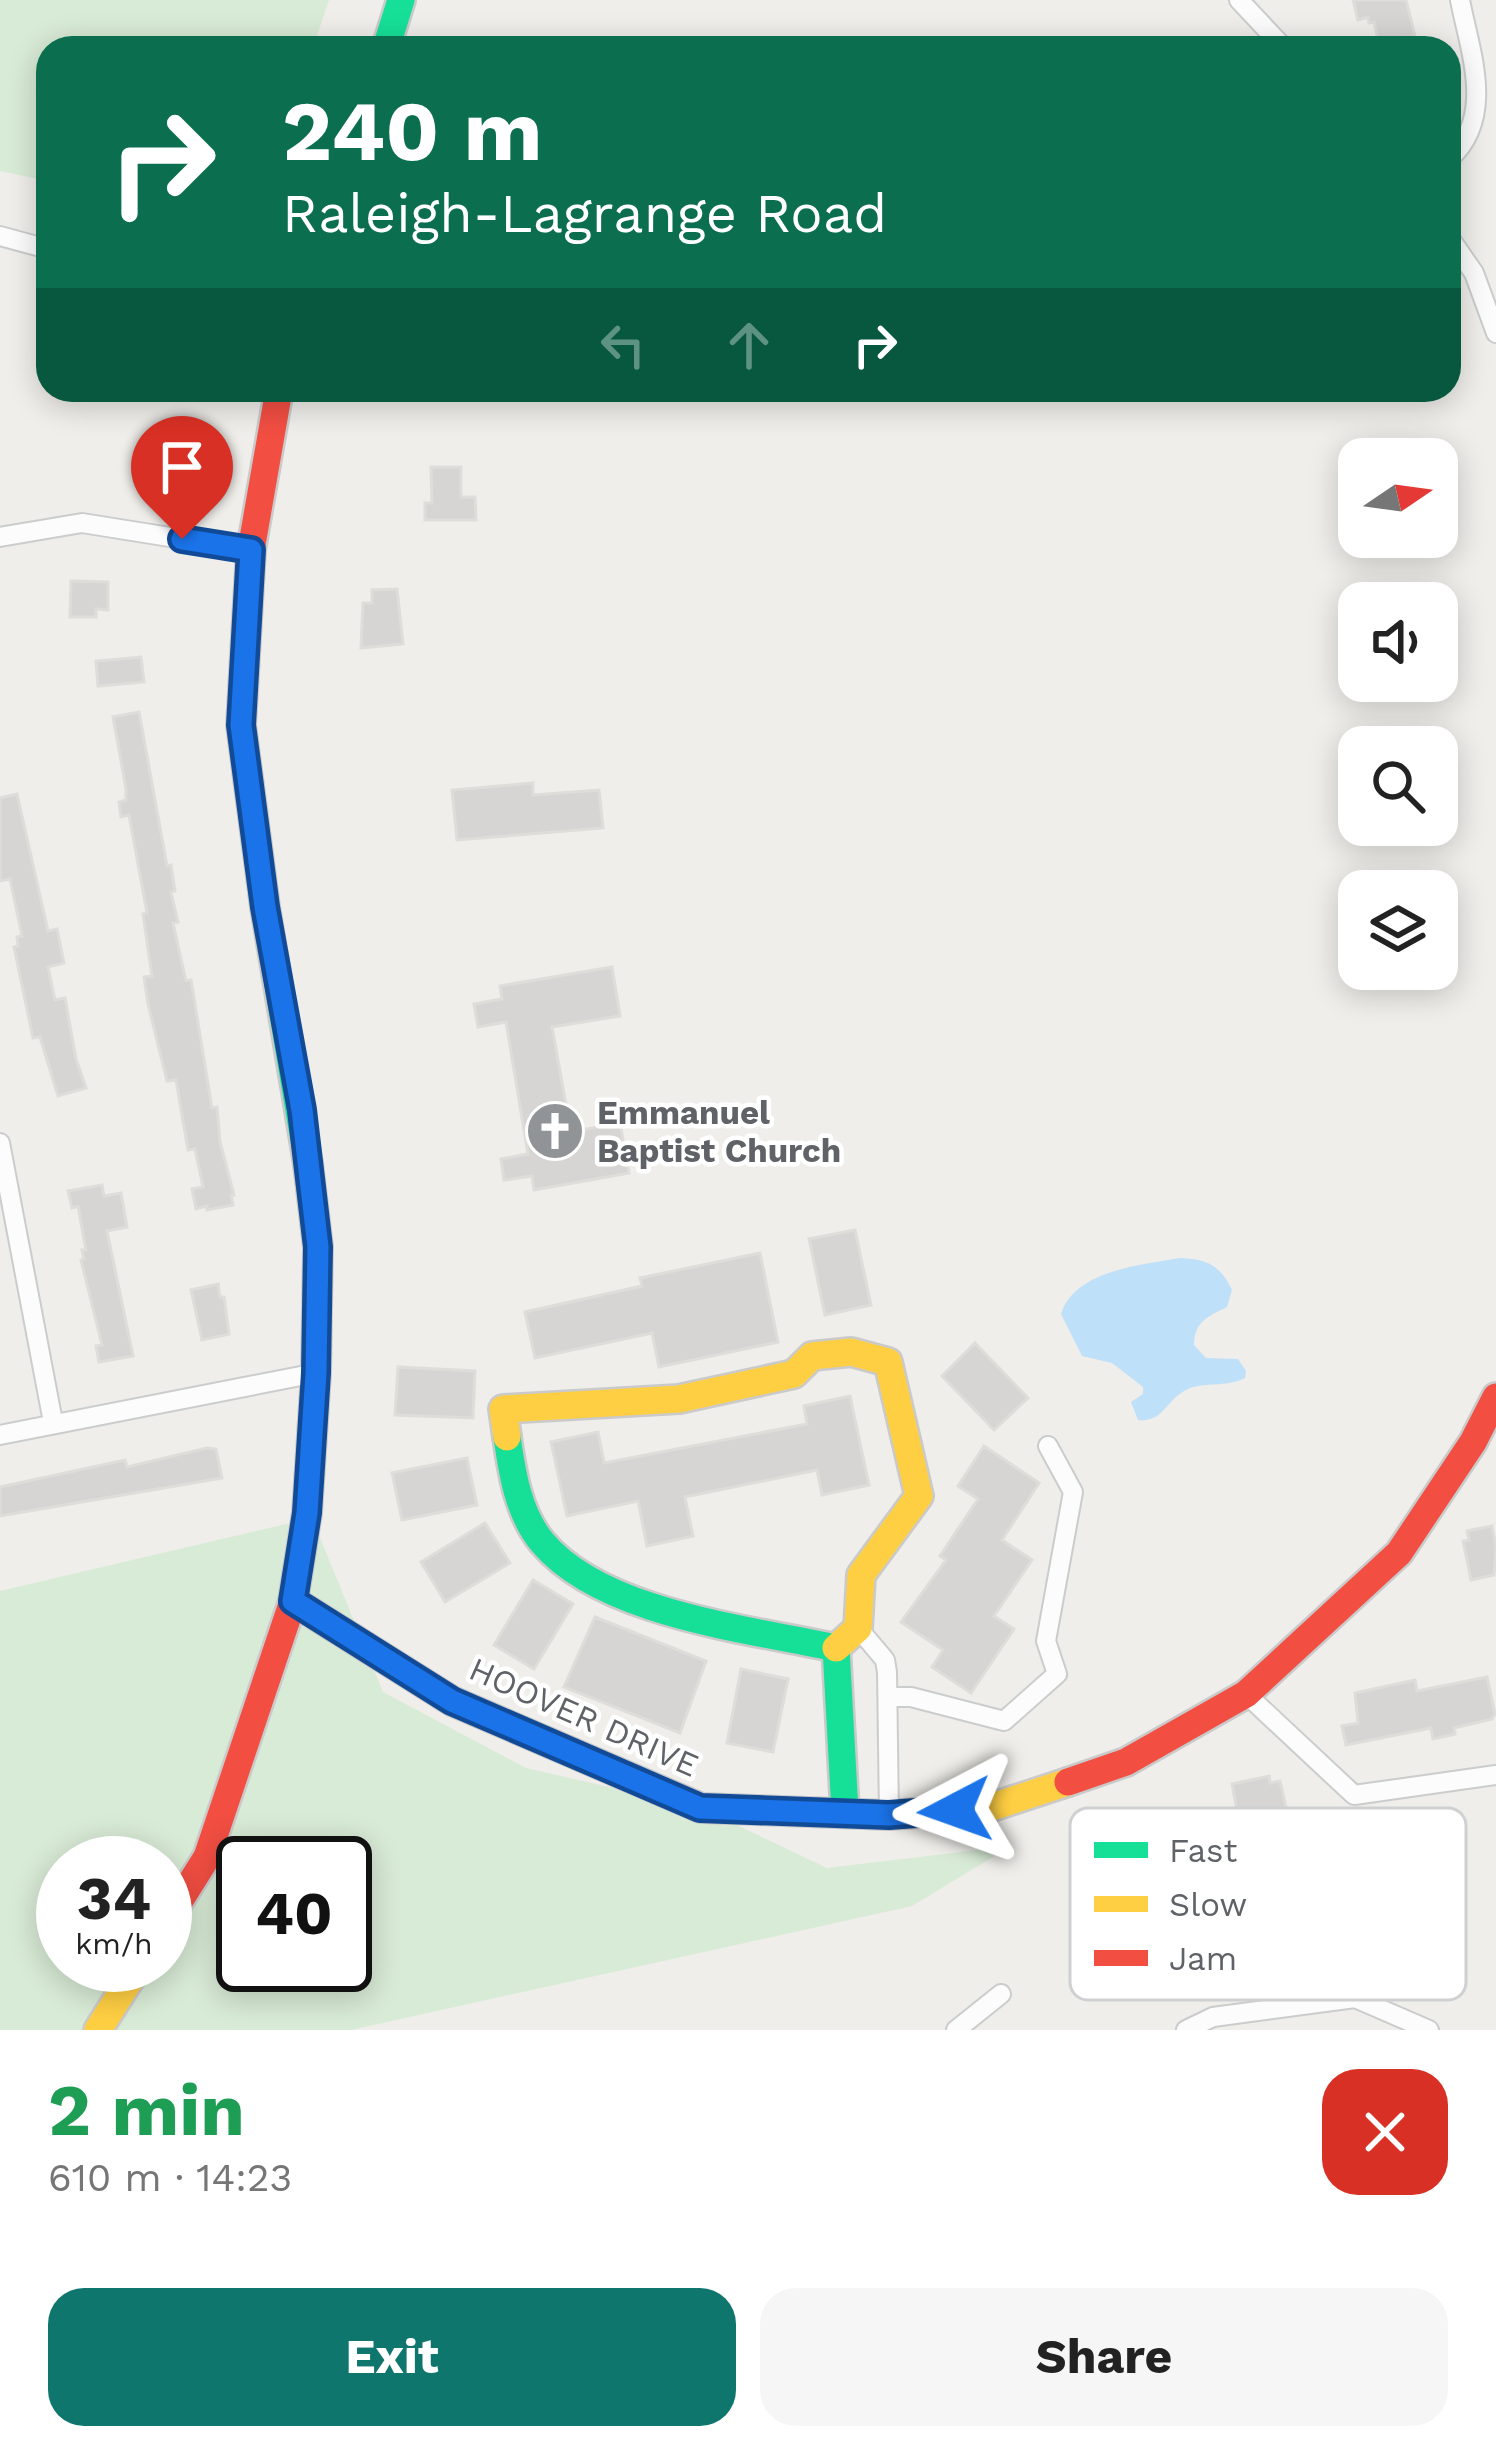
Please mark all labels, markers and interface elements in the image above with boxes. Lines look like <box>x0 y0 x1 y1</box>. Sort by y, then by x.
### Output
text: 240 m <box>282 82 543 180</box>
icon: right <box>84 84 240 240</box>
text: Raleigh-Lagrange Road <box>282 182 887 245</box>
icon: left <box>590 312 656 378</box>
icon: ahead <box>716 312 782 378</box>
icon: right <box>842 312 908 378</box>
pin <box>131 416 233 539</box>
icon: arrive <box>149 434 215 500</box>
north arrow <box>1338 438 1458 558</box>
map controls <box>1338 438 1458 990</box>
button: sound <box>1338 582 1458 702</box>
button: search <box>1338 726 1458 846</box>
button: layers <box>1338 870 1458 990</box>
place label: Emmanuel Baptist Church <box>597 1093 841 1170</box>
church icon: Emmanuel Baptist Church <box>524 1100 586 1162</box>
street label: HOOVER DRIVE <box>463 1649 705 1785</box>
position arrow <box>892 1747 1018 1873</box>
legend <box>1070 1808 1466 2000</box>
text: Fast <box>1169 1831 1238 1870</box>
speed limit sign: 40 <box>216 1836 372 1992</box>
text: 34 <box>77 1863 151 1934</box>
text: Slow <box>1169 1885 1247 1924</box>
text: km/h <box>75 1926 153 1961</box>
text: Jam <box>1169 1939 1237 1978</box>
text: 2 min <box>48 2068 245 2152</box>
button: close <box>1322 2069 1448 2195</box>
text: 610 m · 14:23 <box>48 2155 292 2200</box>
button: Exit <box>48 2288 736 2426</box>
button: Share <box>760 2288 1448 2426</box>

